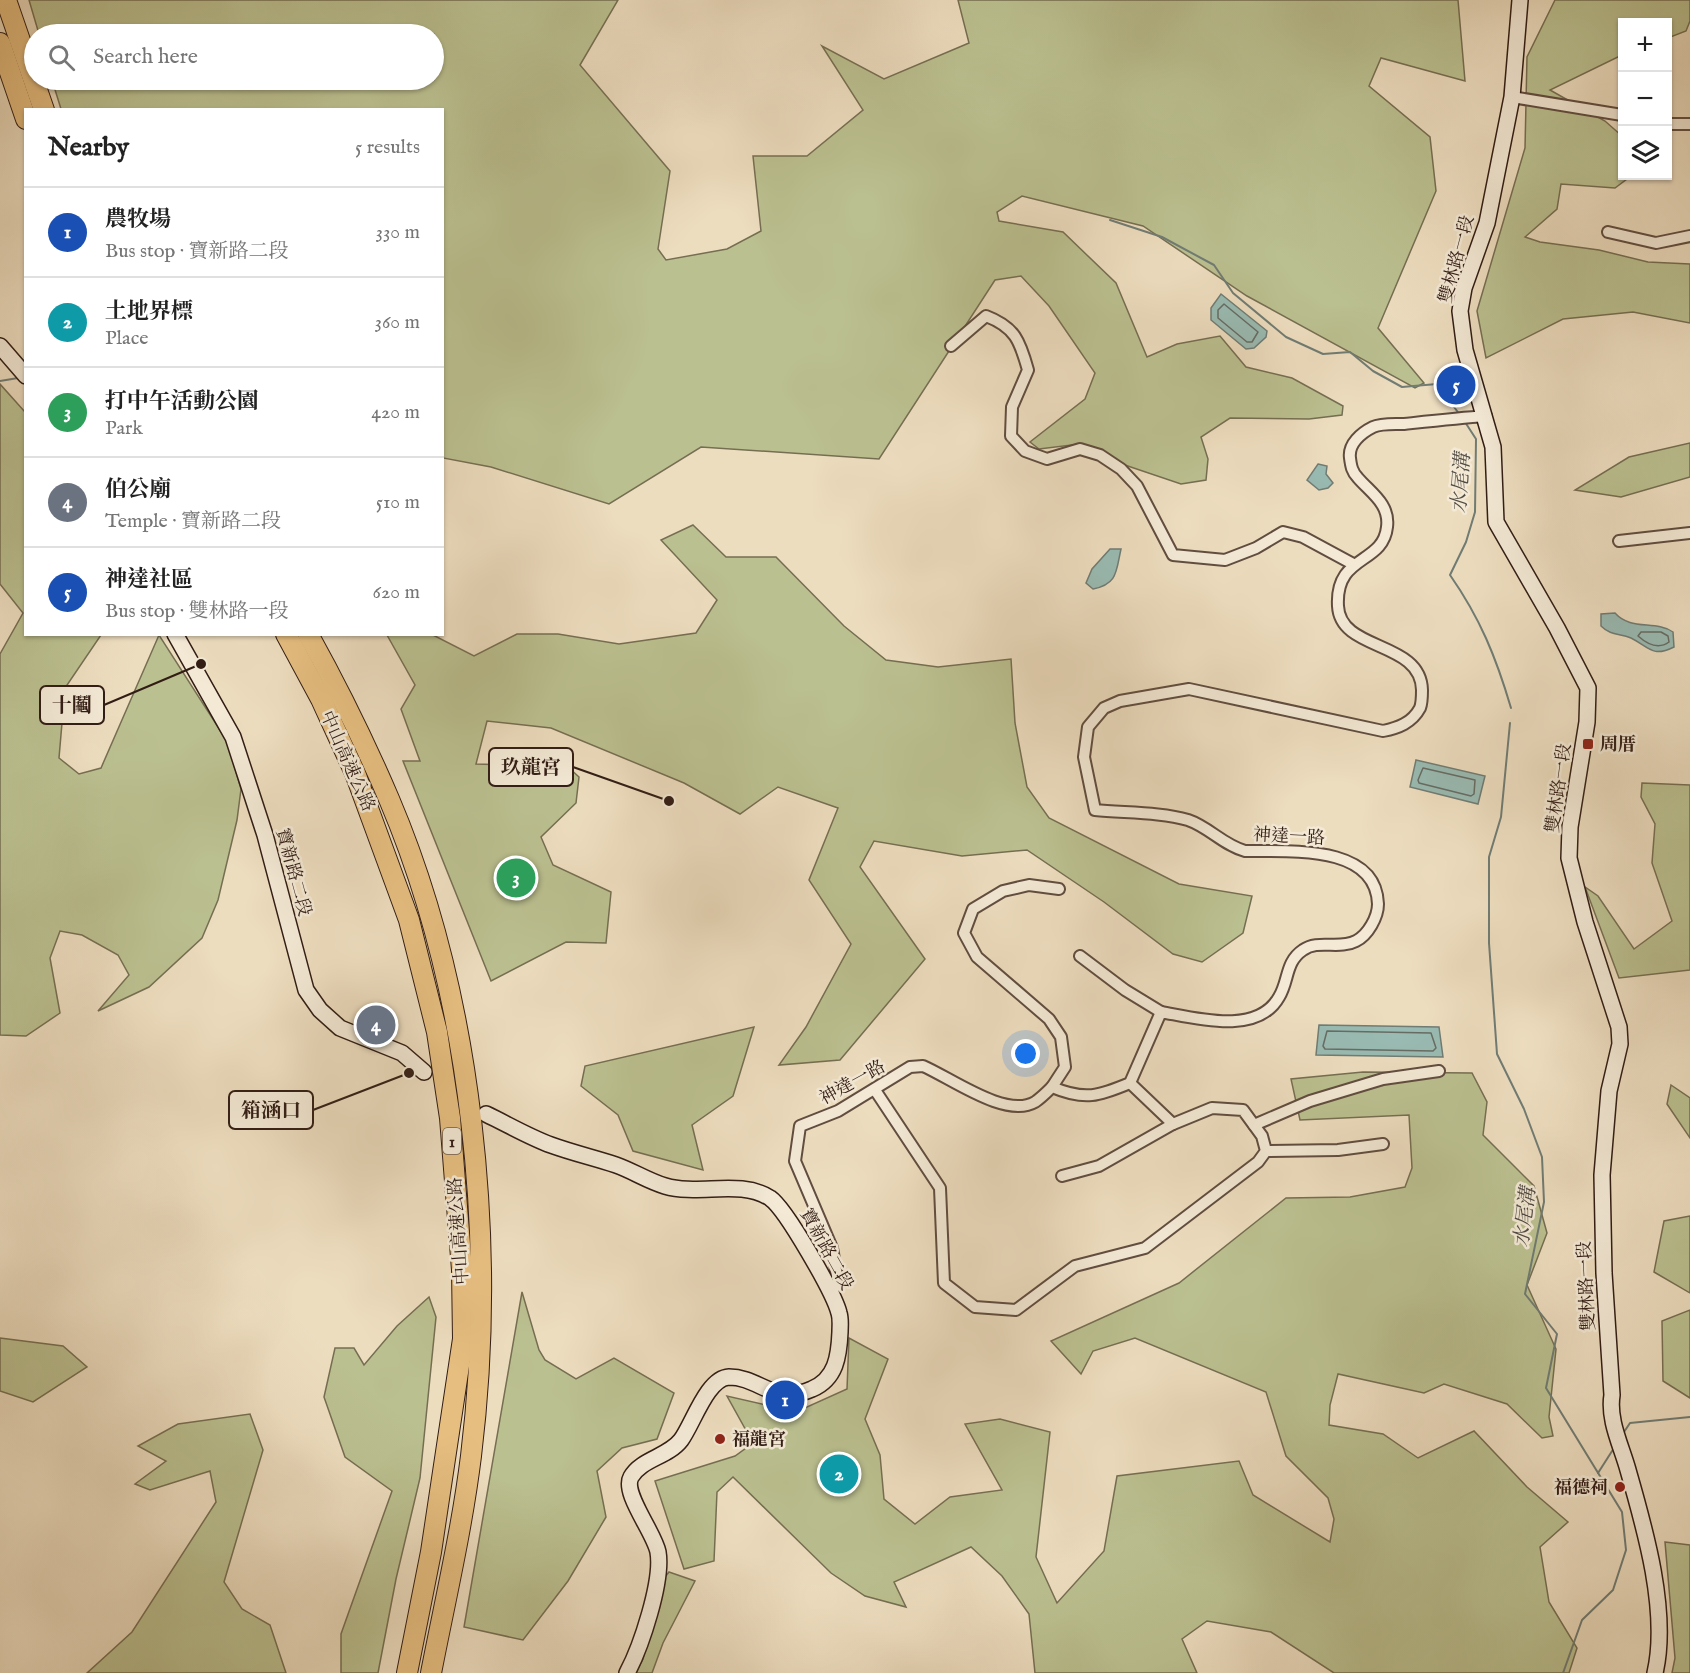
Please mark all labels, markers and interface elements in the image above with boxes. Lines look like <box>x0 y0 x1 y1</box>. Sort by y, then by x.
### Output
map controls <box>1618 18 1672 180</box>
button: + <box>1618 18 1672 72</box>
search box <box>24 24 444 90</box>
icon: search <box>45 41 78 74</box>
text: Search here <box>93 43 198 71</box>
button: − <box>1618 72 1672 126</box>
button: layers <box>1618 126 1672 180</box>
text: Nearby <box>48 131 129 164</box>
text: 5 results <box>355 135 420 160</box>
text: 農牧場 <box>105 206 171 234</box>
street label: 雙林路一段 <box>1435 213 1480 306</box>
text: 1 <box>64 220 71 245</box>
text: 330 m <box>375 220 420 245</box>
text: Bus stop · 寶新路二段 <box>105 239 289 264</box>
text: 土地界標 <box>105 298 193 326</box>
text: 2 <box>63 310 72 335</box>
text: 360 m <box>374 310 420 335</box>
text: Place <box>105 326 148 351</box>
pin: 5 <box>1436 362 1476 408</box>
text: 打中午活動公園 <box>105 388 259 416</box>
text: 3 <box>64 400 71 425</box>
text: 420 m <box>371 400 420 425</box>
text: Park <box>105 416 143 441</box>
water label: 水尾溝 <box>1447 449 1476 514</box>
text: 伯公廟 <box>105 476 171 504</box>
text: 4 <box>63 490 72 515</box>
text: 510 m <box>376 490 420 515</box>
text: Temple · 寶新路二段 <box>105 509 281 534</box>
text: 神達社區 <box>105 566 193 594</box>
text: 5 <box>64 580 71 605</box>
text: 620 m <box>373 580 420 605</box>
text: Bus stop · 雙林路一段 <box>105 599 289 624</box>
callout: 十鬮 <box>40 686 104 724</box>
text: 十鬮 <box>52 694 92 719</box>
street label: 中山高速公路 <box>314 708 379 816</box>
place label: 周厝 <box>1600 734 1636 757</box>
marker: 周厝 <box>1581 737 1595 751</box>
street label: 雙林路一段 <box>1542 742 1577 834</box>
callout: 玖龍宮 <box>489 748 573 786</box>
text: 玖龍宮 <box>501 756 561 781</box>
street label: 神達一路 <box>1252 824 1325 851</box>
street label: 寶新路二段 <box>270 826 315 919</box>
pin: 3 <box>496 856 536 900</box>
pin: 4 <box>356 1002 395 1048</box>
your location <box>1011 1039 1040 1068</box>
street label: 神達一路 <box>816 1056 890 1111</box>
callout: 箱涵口 <box>229 1091 313 1129</box>
text: 箱涵口 <box>241 1099 301 1124</box>
road number: 1 <box>443 1128 461 1154</box>
street label: 中山高速公路 <box>444 1176 475 1286</box>
water label: 水尾溝 <box>1509 1183 1542 1248</box>
street label: 寶新路二段 <box>794 1205 858 1295</box>
street label: 雙林路一段 <box>1574 1240 1601 1331</box>
pin: 1 <box>766 1378 804 1422</box>
place label: 福龍宮 <box>732 1429 786 1452</box>
marker: 福龍宮 <box>713 1432 727 1446</box>
pin: 2 <box>820 1452 858 1496</box>
place label: 福德祠 <box>1554 1477 1608 1500</box>
marker: 福德祠 <box>1613 1480 1627 1494</box>

